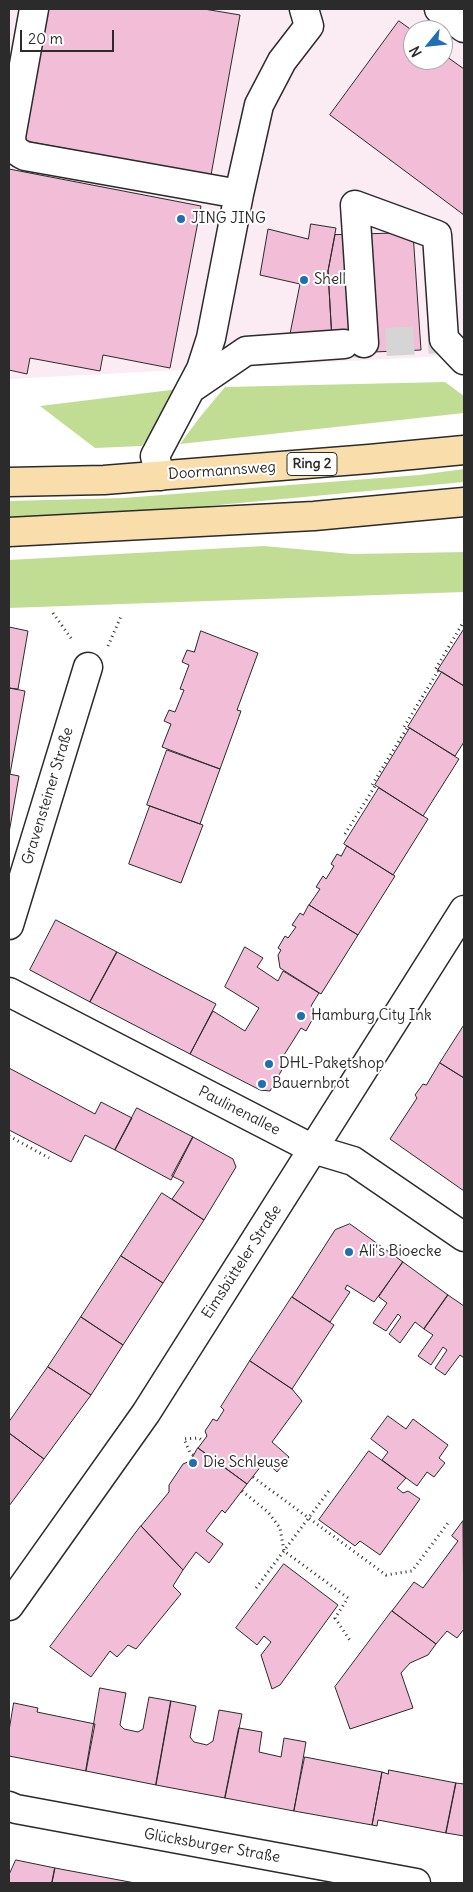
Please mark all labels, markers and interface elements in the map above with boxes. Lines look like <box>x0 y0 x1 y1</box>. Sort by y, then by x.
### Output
scale bar <box>22 20 116 52</box>
north arrow <box>403 20 453 70</box>
text: 20 m <box>28 29 63 48</box>
text: N <box>405 43 426 60</box>
place label: JING JING <box>191 210 266 228</box>
marker: JING JING <box>175 213 187 225</box>
place label: Shell <box>314 271 346 289</box>
marker: Shell <box>298 274 310 286</box>
road number: Ring 2 <box>287 452 337 476</box>
street label: Doormannsweg <box>168 458 276 484</box>
street label: Gravensteiner Straße <box>19 725 77 867</box>
place label: Hamburg City Ink <box>311 1007 432 1025</box>
marker: Hamburg City Ink <box>295 1010 307 1022</box>
place label: DHL-Paketshop <box>279 1055 384 1073</box>
marker: DHL-Paketshop <box>263 1058 275 1070</box>
place label: Bauernbrot <box>272 1075 350 1093</box>
marker: Bauernbrot <box>256 1078 268 1090</box>
street label: Paulinenallee <box>195 1083 283 1139</box>
street label: Eimsbütteler Straße <box>198 1202 286 1322</box>
place label: Ali's Bioecke <box>359 1243 442 1261</box>
marker: Ali's Bioecke <box>343 1246 355 1258</box>
place label: Die Schleuse <box>203 1454 288 1472</box>
marker: Die Schleuse <box>187 1457 199 1469</box>
street label: Glücksburger Straße <box>142 1825 282 1867</box>

